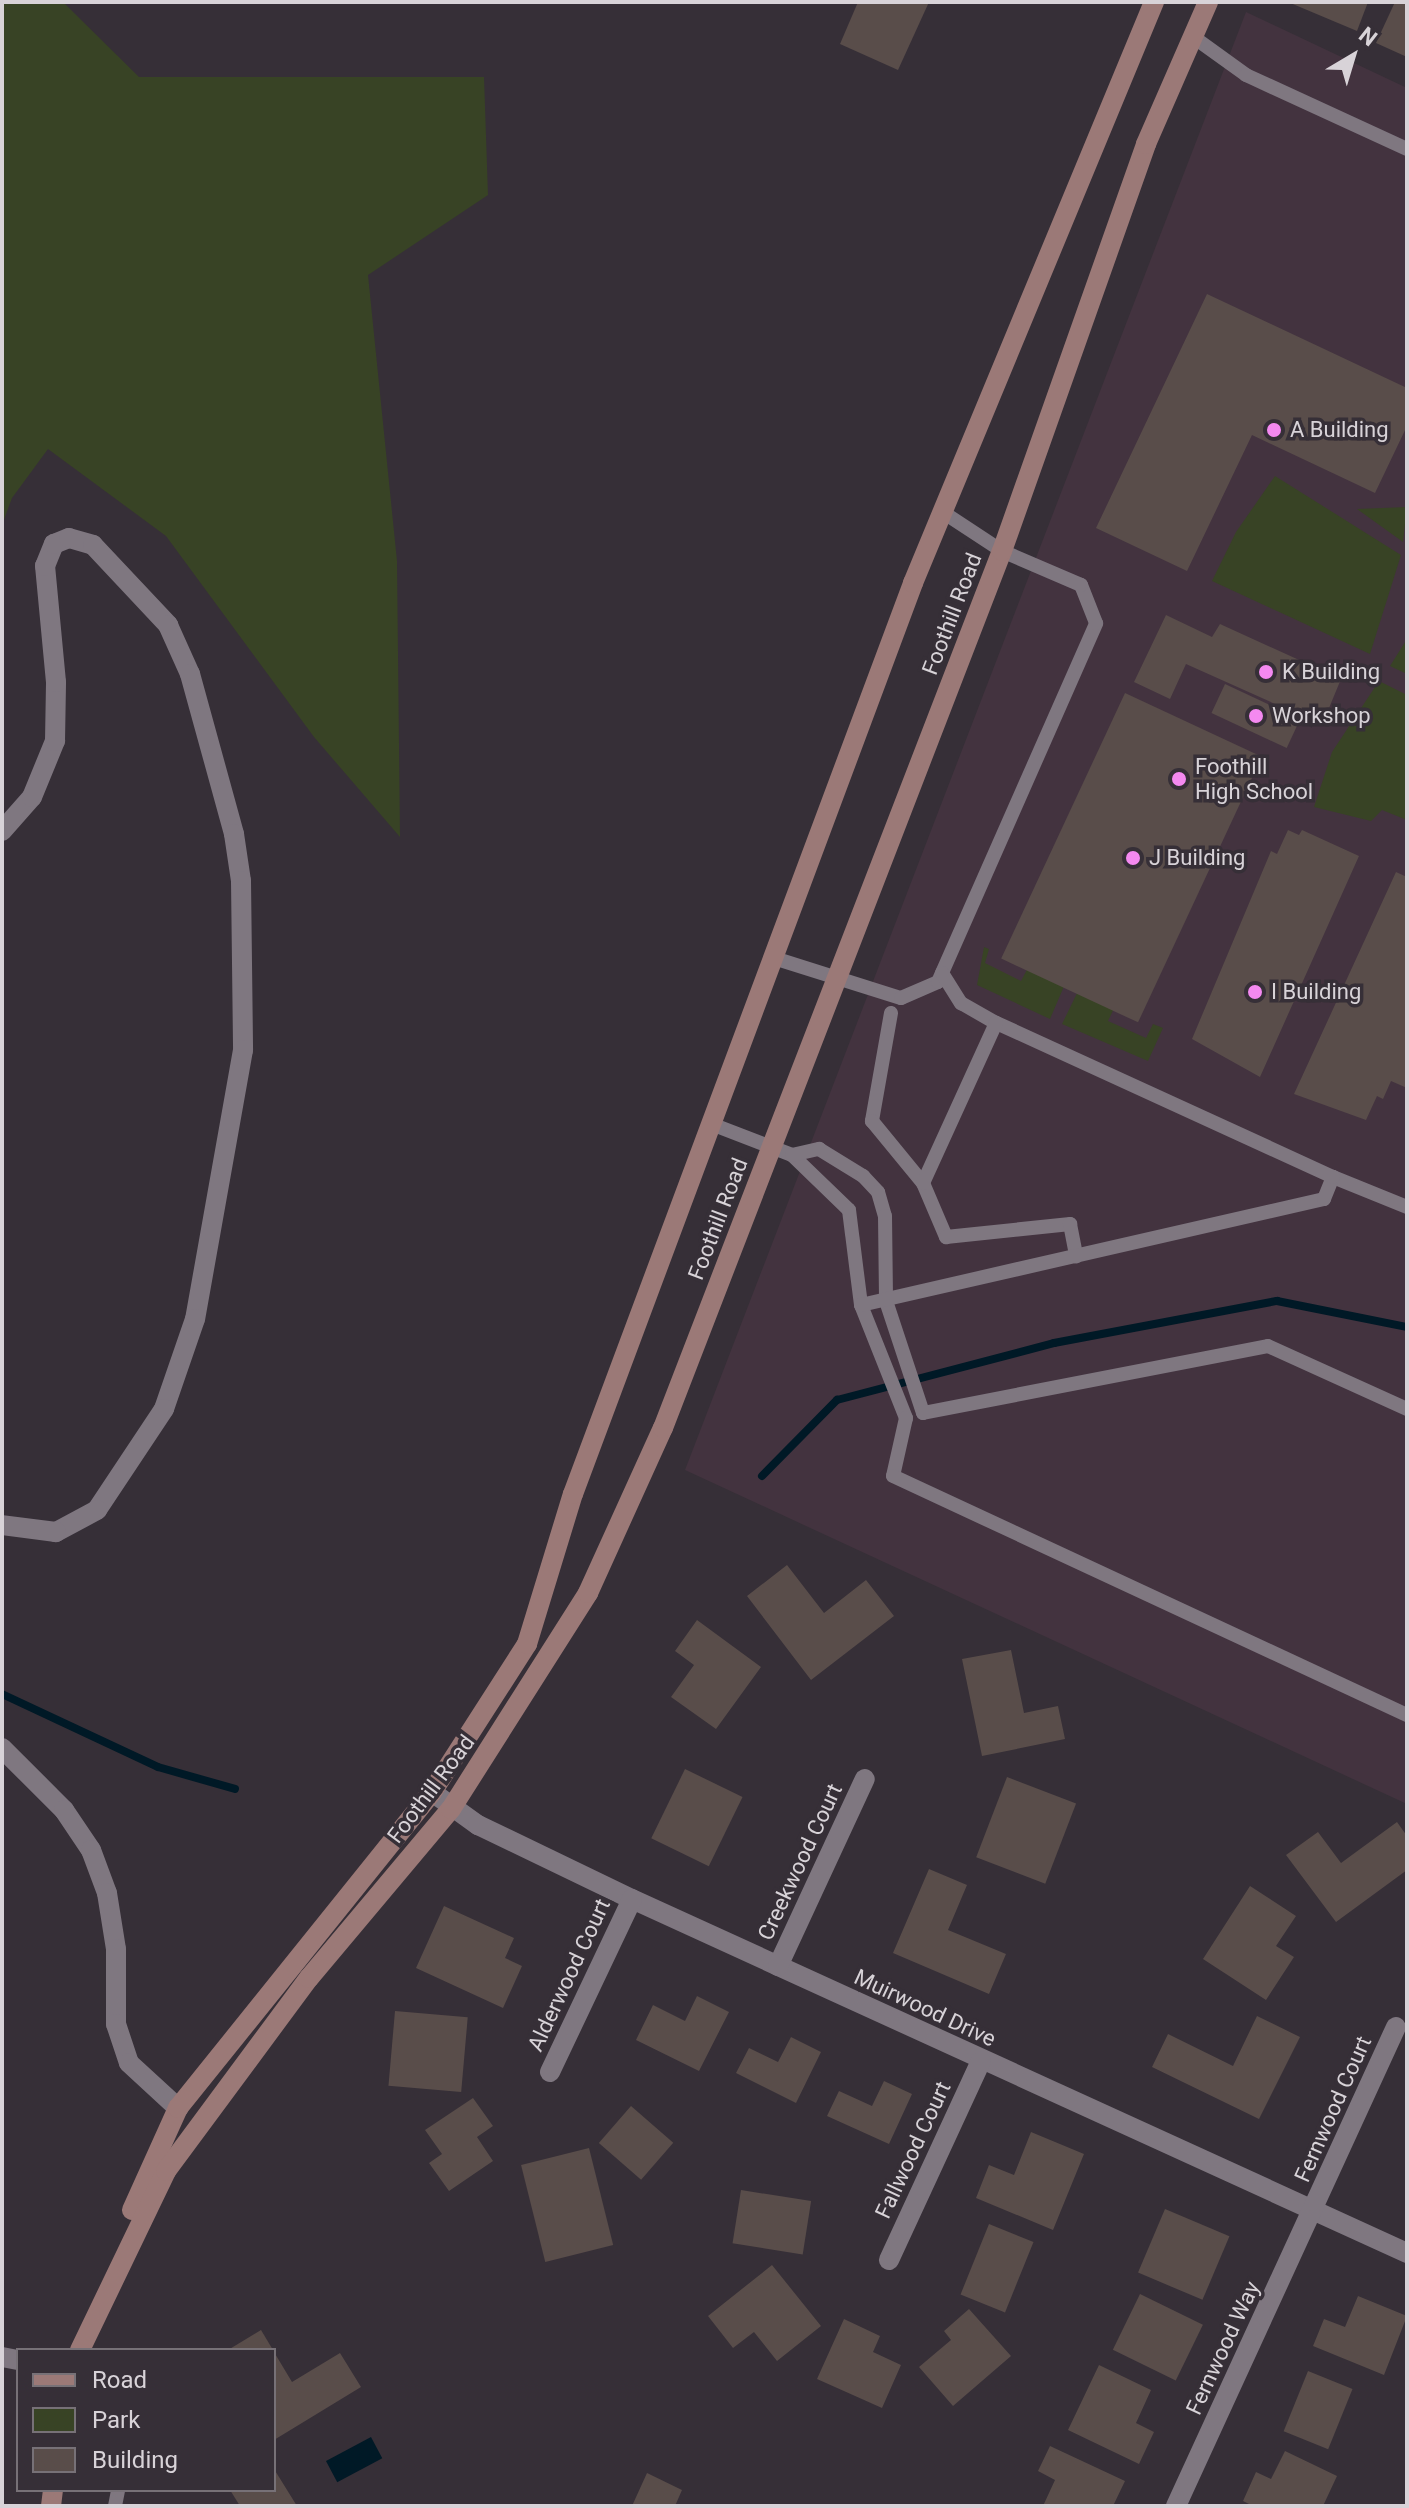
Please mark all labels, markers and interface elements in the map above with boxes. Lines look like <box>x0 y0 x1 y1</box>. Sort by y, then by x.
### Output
north arrow <box>1313 16 1393 96</box>
text: N <box>1354 22 1382 51</box>
place label: A Building <box>1290 417 1389 443</box>
marker: A Building <box>1265 421 1283 439</box>
street label: Foothill Road <box>917 549 987 679</box>
place label: K Building <box>1282 659 1380 685</box>
marker: K Building <box>1257 663 1275 681</box>
place label: Workshop <box>1272 703 1371 729</box>
marker: Workshop <box>1247 707 1265 725</box>
place label: Foothill High School <box>1195 753 1313 804</box>
marker: Foothill High School <box>1170 770 1188 788</box>
place label: J Building <box>1149 845 1245 871</box>
marker: J Building <box>1124 849 1142 867</box>
place label: I Building <box>1271 979 1361 1005</box>
marker: I Building <box>1246 983 1264 1001</box>
street label: Foothill Road <box>683 1154 753 1284</box>
street label: Foothill Road <box>382 1730 480 1848</box>
street label: Creekwood Court <box>752 1780 848 1944</box>
street label: Alderwood Court <box>522 1895 616 2055</box>
street label: Muirwood Drive <box>850 1964 1000 2052</box>
street label: Fernwood Court <box>1289 2032 1377 2186</box>
street label: Fallwood Court <box>870 2077 956 2223</box>
street label: Fernwood Way <box>1181 2277 1265 2419</box>
legend <box>16 2348 276 2492</box>
text: Road <box>92 2366 147 2394</box>
text: Park <box>92 2406 140 2434</box>
text: Building <box>92 2446 178 2474</box>

